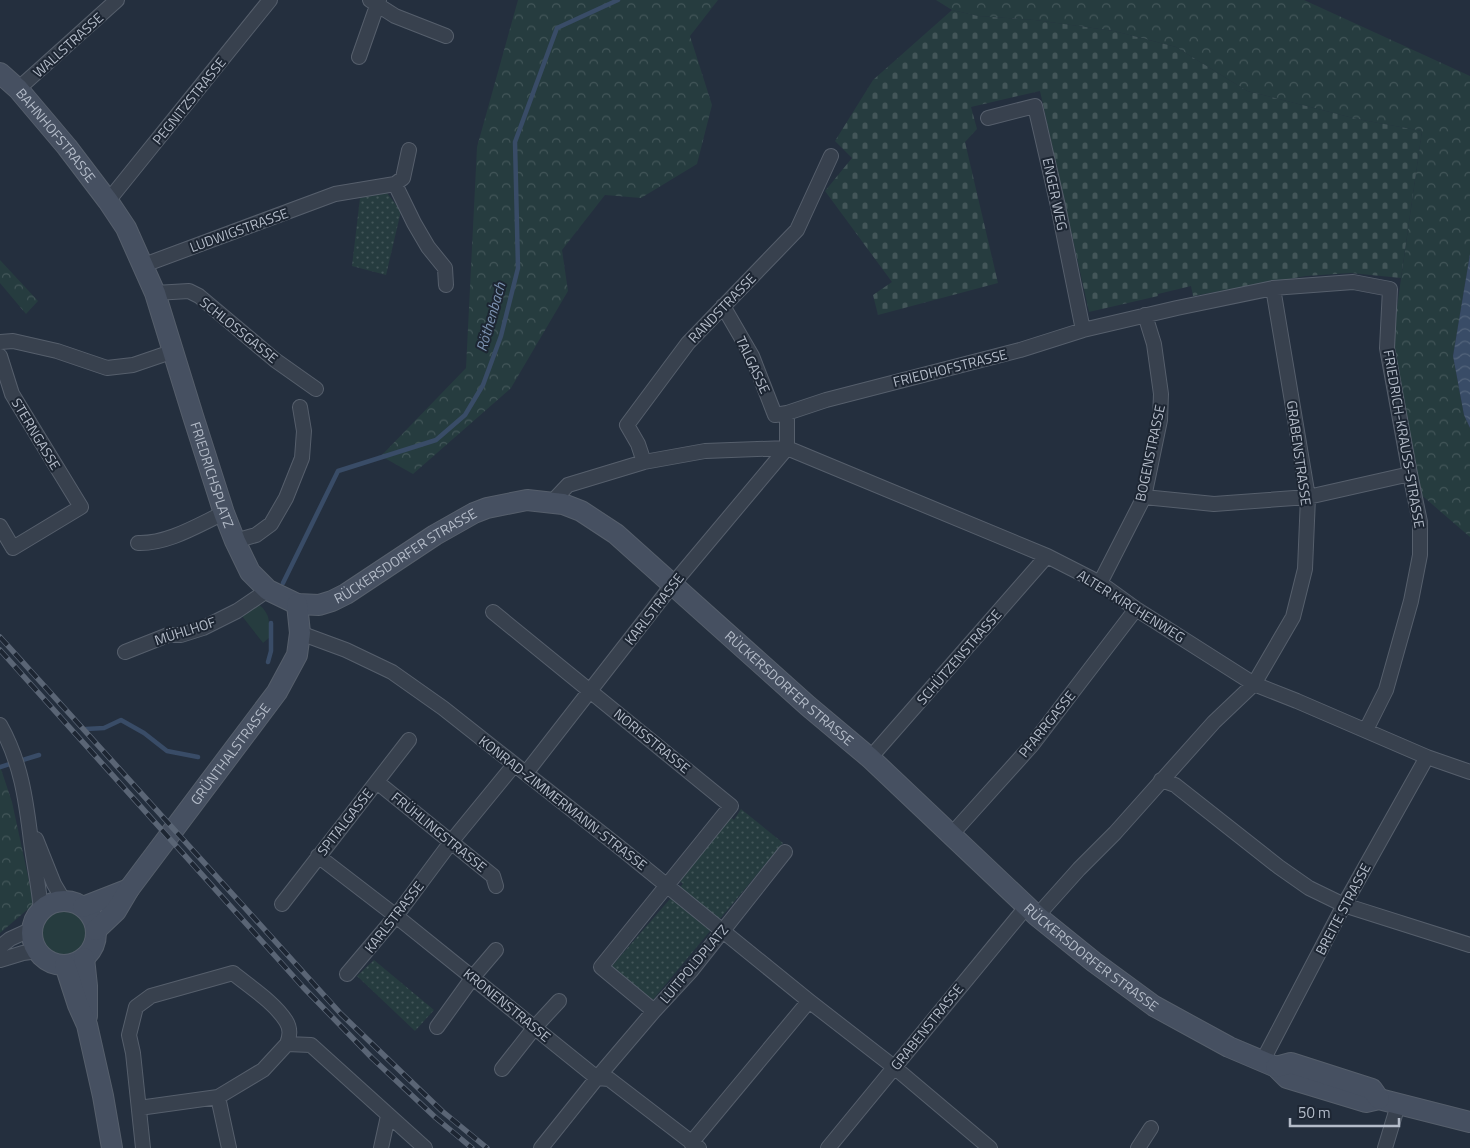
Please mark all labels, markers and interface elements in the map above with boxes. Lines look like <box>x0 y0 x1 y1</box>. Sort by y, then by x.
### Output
street label: WALLSTRASSE <box>28 7 108 82</box>
street label: PEGNITZSTRASSE <box>147 52 231 149</box>
street label: BAHNHOFSTRASSE <box>11 83 101 187</box>
street label: ENGER WEG <box>1038 156 1073 232</box>
street label: LUDWIGSTRASSE <box>187 202 291 257</box>
street label: RANDSTRASSE <box>683 268 761 347</box>
water label: Röthenbach <box>470 279 511 354</box>
street label: SCHLOSSGASSE <box>196 291 283 368</box>
street label: TALGASSE <box>731 333 776 397</box>
street label: FRIEDHOFSTRASSE <box>891 343 1009 392</box>
street label: FRIEDRICH-KRAUSS-STRASSE <box>1378 348 1431 530</box>
street label: STERNGASSE <box>7 394 66 474</box>
street label: GRABENSTRASSE <box>1282 399 1317 507</box>
street label: BOGENSTRASSE <box>1129 402 1170 503</box>
street label: FRIEDRICHSPLATZ <box>185 419 240 531</box>
street label: RÜCKERSDORFER STRASSE <box>330 502 481 608</box>
street label: ALTER KIRCHENWEG <box>1073 564 1189 647</box>
street label: KARLSTRASSE <box>619 568 689 649</box>
street label: SCHÜTZENSTRASSE <box>911 604 1006 709</box>
street label: MÜHLHOF <box>152 611 218 650</box>
street label: RÜCKERSDORFER STRASSE <box>720 625 859 750</box>
street label: PFARRGASSE <box>1013 686 1080 762</box>
street label: GRÜNTHALSTRASSE <box>185 698 275 809</box>
street label: NORISSTRASSE <box>610 703 695 778</box>
street label: KONRAD-ZIMMERMANN-STRASSE <box>475 730 652 875</box>
street label: SPITALGASSE <box>312 783 378 860</box>
street label: FRÜHLINGSTRASSE <box>387 787 492 877</box>
street label: BREITE STRASSE <box>1310 859 1376 958</box>
street label: KARLSTRASSE <box>359 876 429 957</box>
street label: RÜCKERSDORFER STRASSE <box>1020 898 1163 1016</box>
street label: LUITPOLDPLATZ <box>654 920 733 1008</box>
street label: KRONENSTRASSE <box>459 963 556 1047</box>
street label: GRABENSTRASSE <box>885 979 968 1074</box>
scale bar <box>1290 1096 1399 1128</box>
text: 50 m <box>1298 1101 1331 1124</box>

